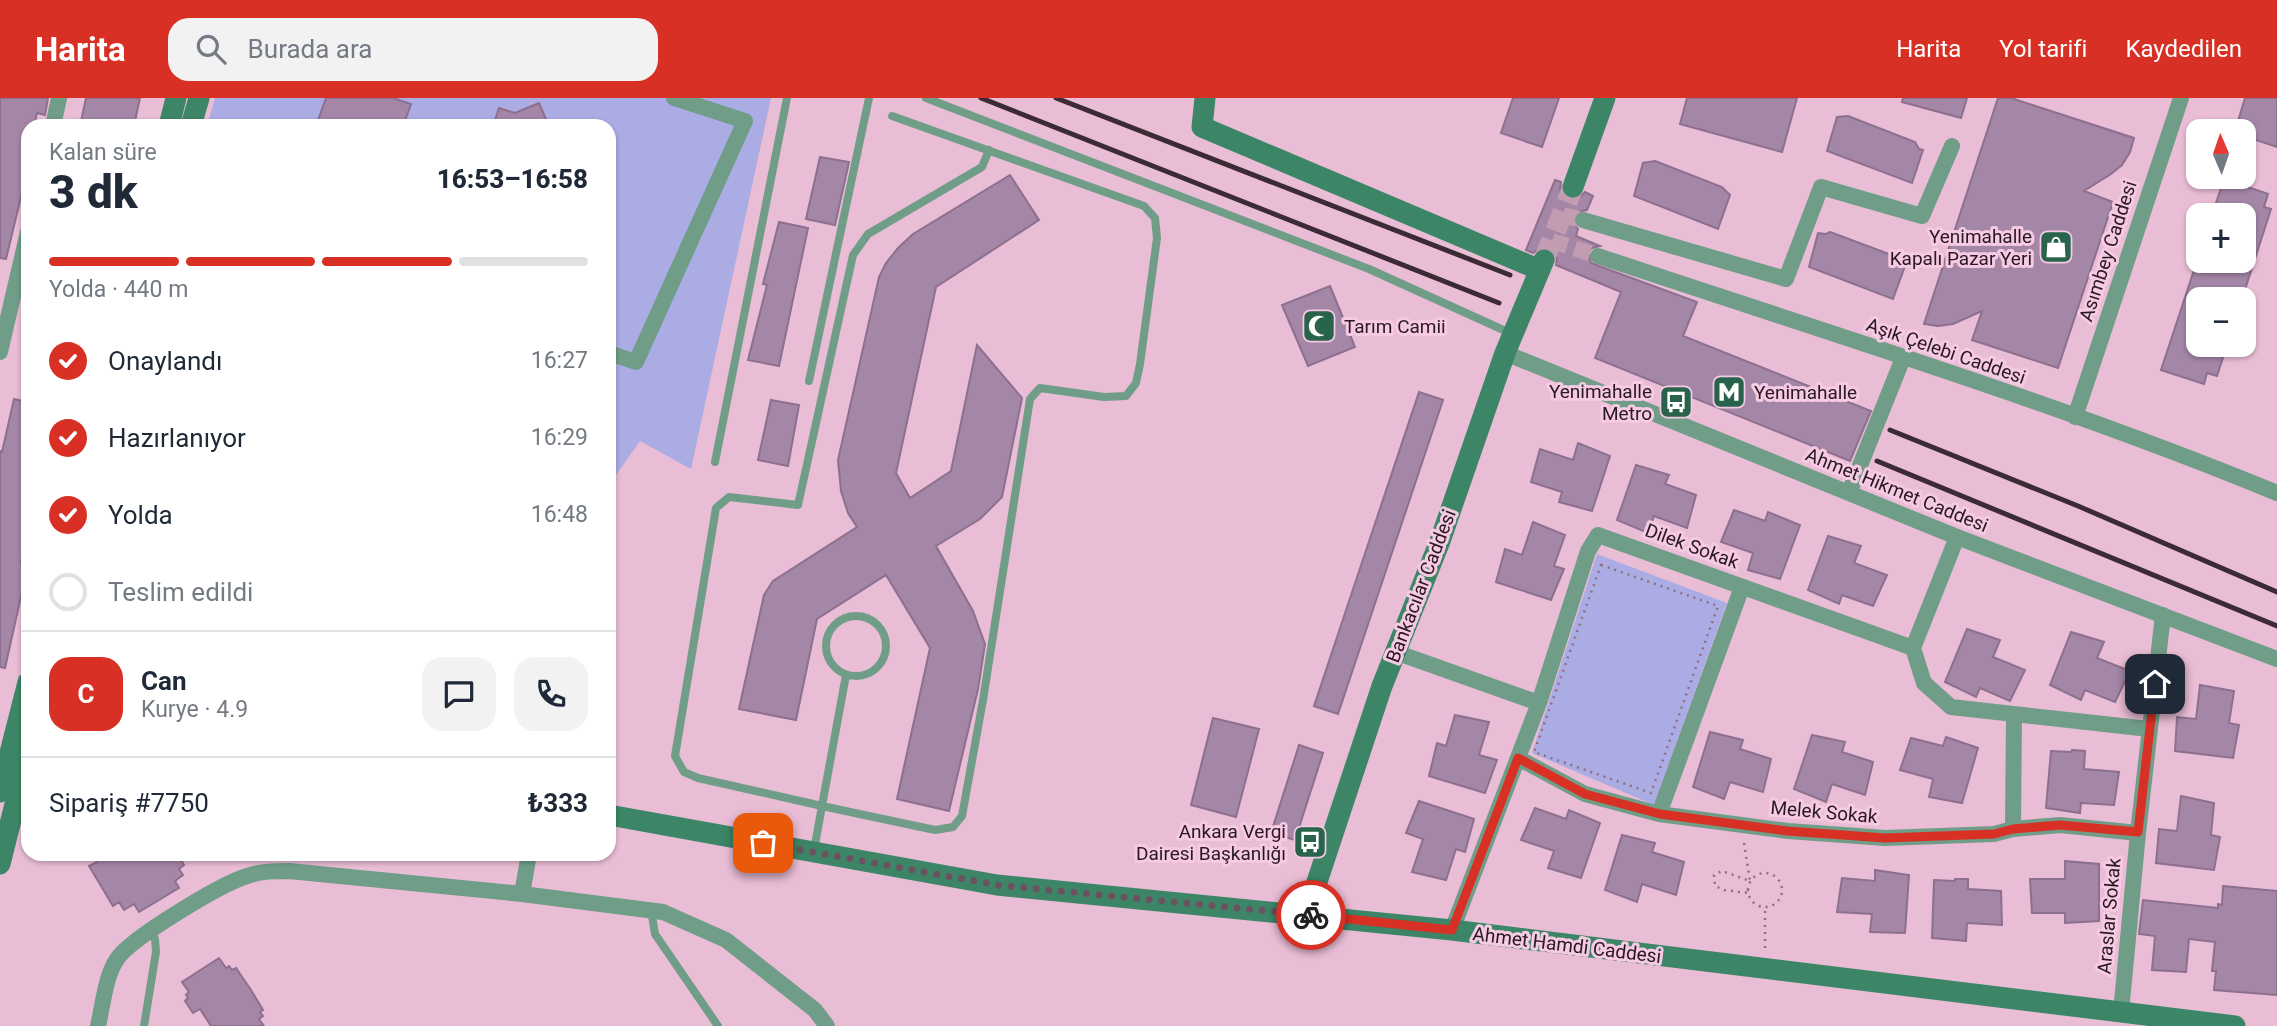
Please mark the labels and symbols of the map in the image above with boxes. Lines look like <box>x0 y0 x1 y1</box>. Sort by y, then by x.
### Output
north arrow <box>2186 119 2256 189</box>
street label: Asımbey Caddesi <box>2074 178 2142 324</box>
place label: Yenimahalle Kapalı Pazar Yeri <box>1890 225 2032 270</box>
shop icon: Yenimahalle Kapalı Pazar Yeri <box>2037 228 2075 266</box>
mosque icon: Tarım Camii <box>1300 307 1338 345</box>
street label: Aşık Çelebi Caddesi <box>1863 313 2029 389</box>
place label: Tarım Camii <box>1344 315 1446 338</box>
metro station icon: Yenimahalle <box>1710 373 1748 411</box>
place label: Yenimahalle Metro <box>1549 380 1652 425</box>
place label: Yenimahalle <box>1754 381 1857 404</box>
bus stop icon: Yenimahalle Metro <box>1657 383 1695 421</box>
street label: Ahmet Hikmet Caddesi <box>1802 443 1992 537</box>
street label: Bankacılar Caddesi <box>1381 506 1461 666</box>
street label: Dilek Sokak <box>1642 518 1742 574</box>
pin <box>2125 654 2185 714</box>
street label: Melek Sokak <box>1769 796 1879 828</box>
pin <box>733 813 793 873</box>
place label: Ankara Vergi Dairesi Başkanlığı <box>1136 820 1286 865</box>
bus stop icon: Ankara Vergi Dairesi Başkanlığı <box>1291 823 1329 861</box>
street label: Araslar Sokak <box>2092 857 2126 975</box>
courier <box>1276 880 1346 950</box>
street label: Ahmet Hamdi Caddesi <box>1471 922 1663 968</box>

